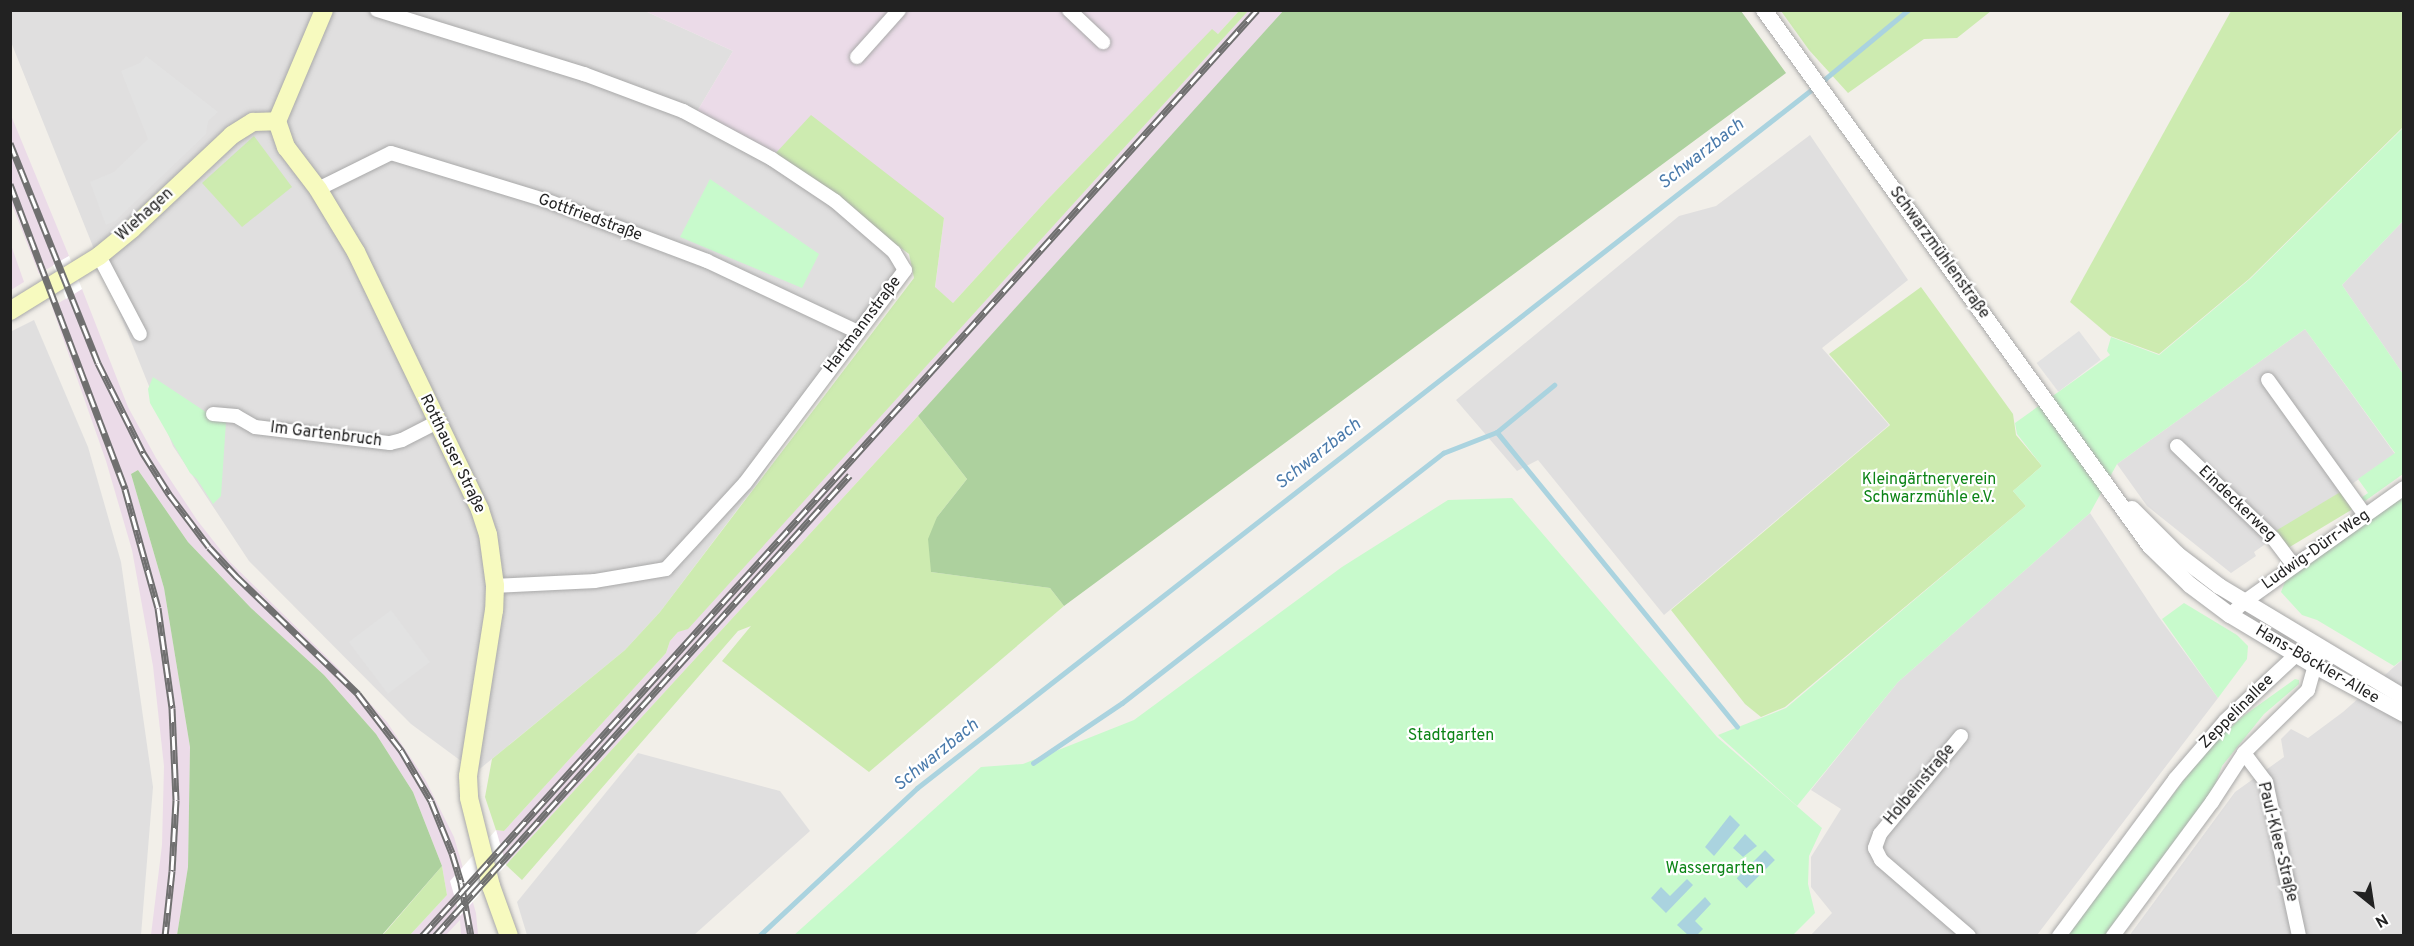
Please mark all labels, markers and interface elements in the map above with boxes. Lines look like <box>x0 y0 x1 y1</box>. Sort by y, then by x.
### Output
water label: Schwarzbach <box>1655 115 1749 195</box>
street label: Schwarzmühlenstraße <box>1885 183 1993 323</box>
street label: Wiehagen <box>112 184 178 246</box>
street label: Gottfriedstraße <box>535 190 645 246</box>
street label: Hartmannstraße <box>820 273 906 377</box>
street label: Rotthauser Straße <box>415 391 489 517</box>
water label: Schwarzbach <box>1272 415 1366 495</box>
street label: Im Gartenbruch <box>269 419 383 451</box>
street label: Eindeckerweg <box>2194 462 2280 546</box>
park label: Kleingärtnerverein Schwarzmühle e.V. <box>1862 470 1996 508</box>
street label: Ludwig-Dürr-Weg <box>2259 506 2373 594</box>
street label: Hans-Böckler-Allee <box>2252 622 2382 708</box>
street label: Zeppelinallee <box>2196 671 2278 753</box>
water label: Schwarzbach <box>890 715 984 797</box>
park label: Stadtgarten <box>1408 726 1494 746</box>
street label: Holbeinstraße <box>1881 741 1959 829</box>
street label: Paul-Klee-Straße <box>2253 780 2301 904</box>
park label: Wassergarten <box>1666 859 1764 879</box>
north arrow <box>2342 874 2402 934</box>
text: N <box>2371 908 2391 931</box>

